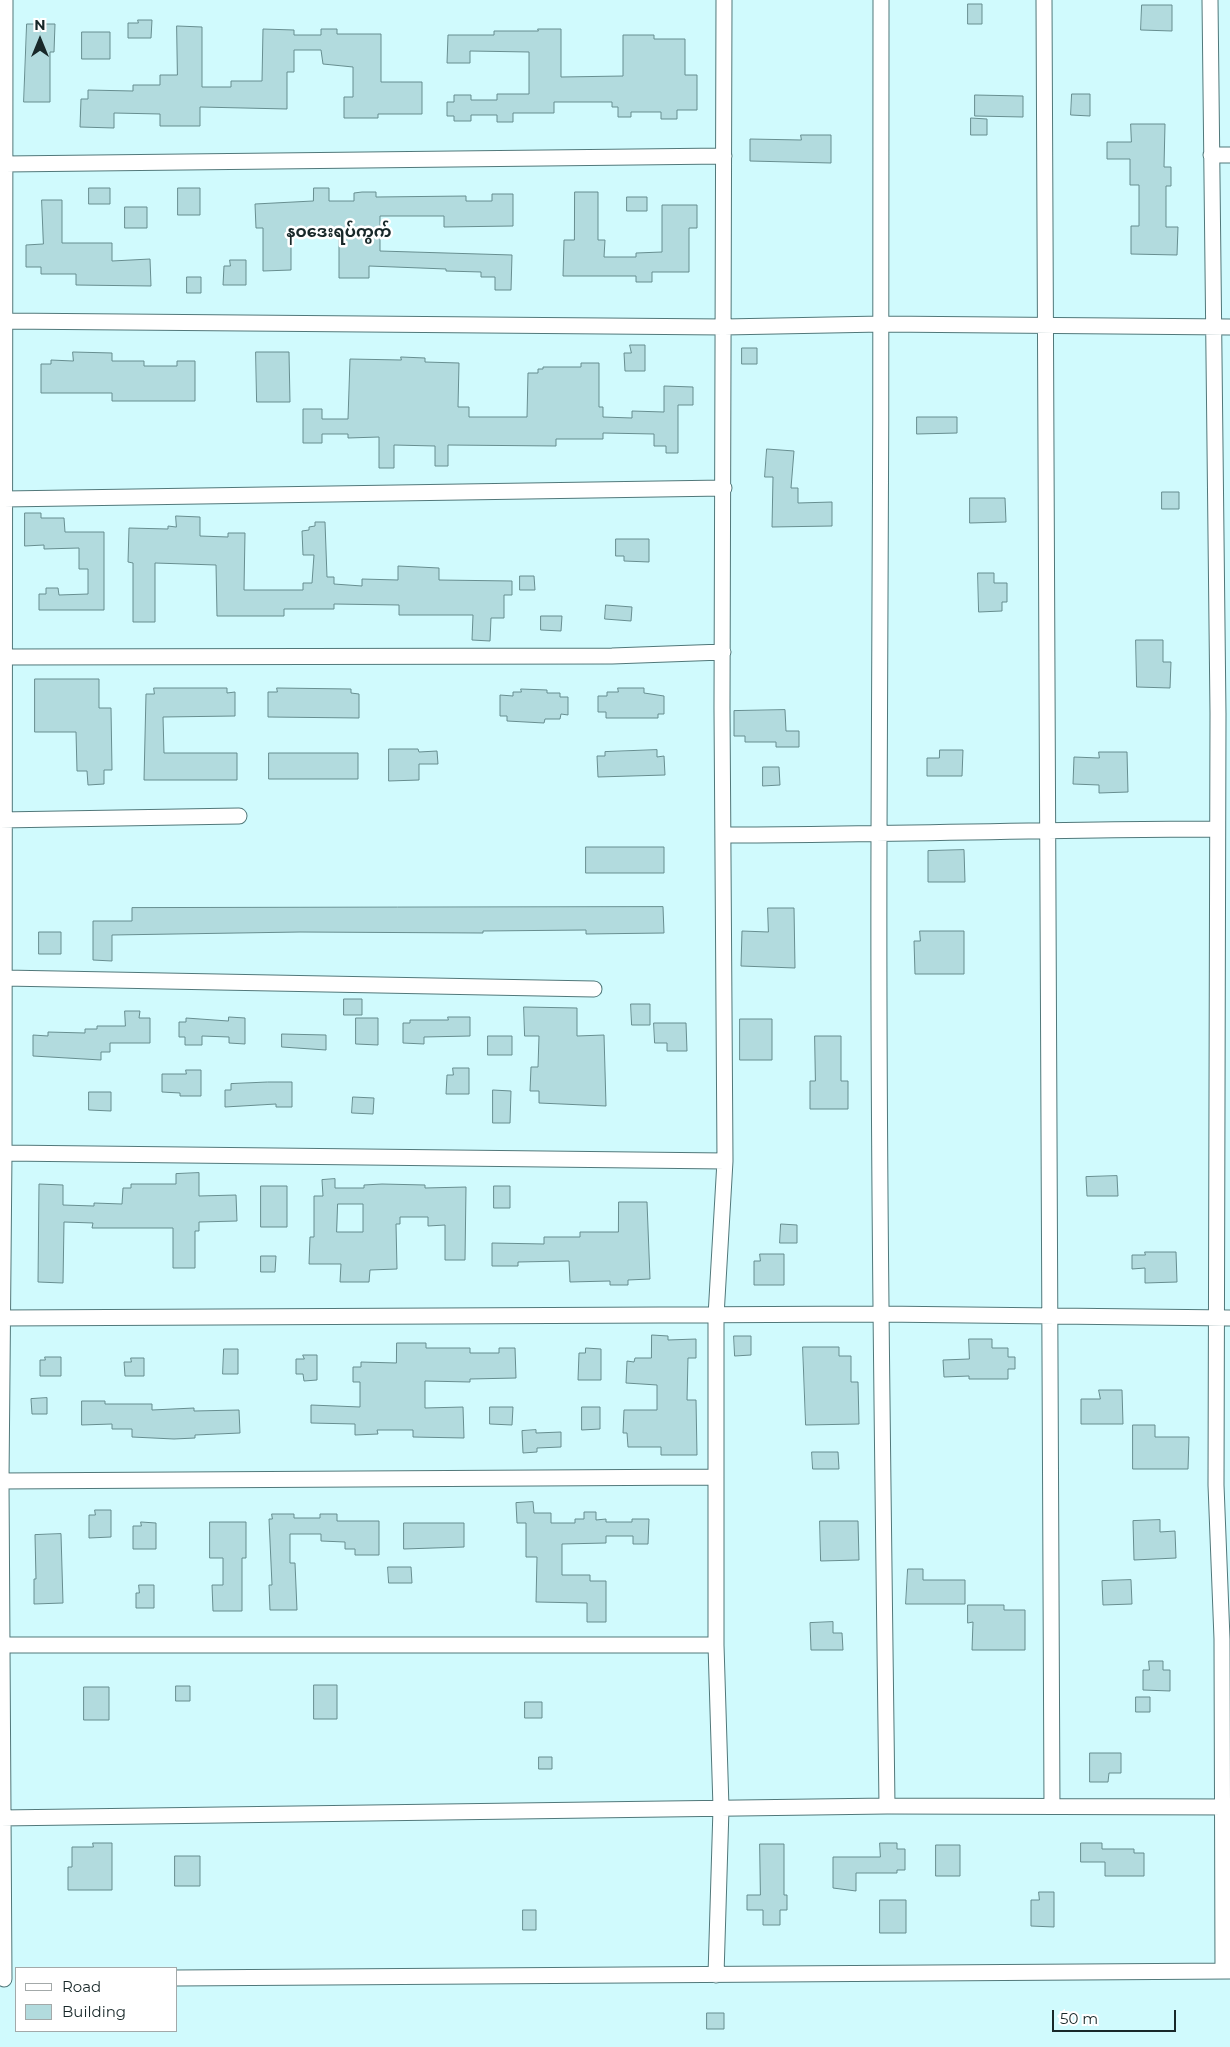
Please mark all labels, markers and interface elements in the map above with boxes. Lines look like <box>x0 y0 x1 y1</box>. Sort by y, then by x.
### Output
north arrow <box>15 15 65 65</box>
text: N <box>34 16 46 34</box>
district label: နဝဒေးရပ်ကွက် <box>287 222 391 242</box>
legend <box>15 1967 178 2032</box>
text: Road <box>62 1977 101 1996</box>
scale bar <box>1055 2000 1179 2032</box>
text: Building <box>62 2002 126 2021</box>
text: 50 m <box>1060 2009 1098 2028</box>

